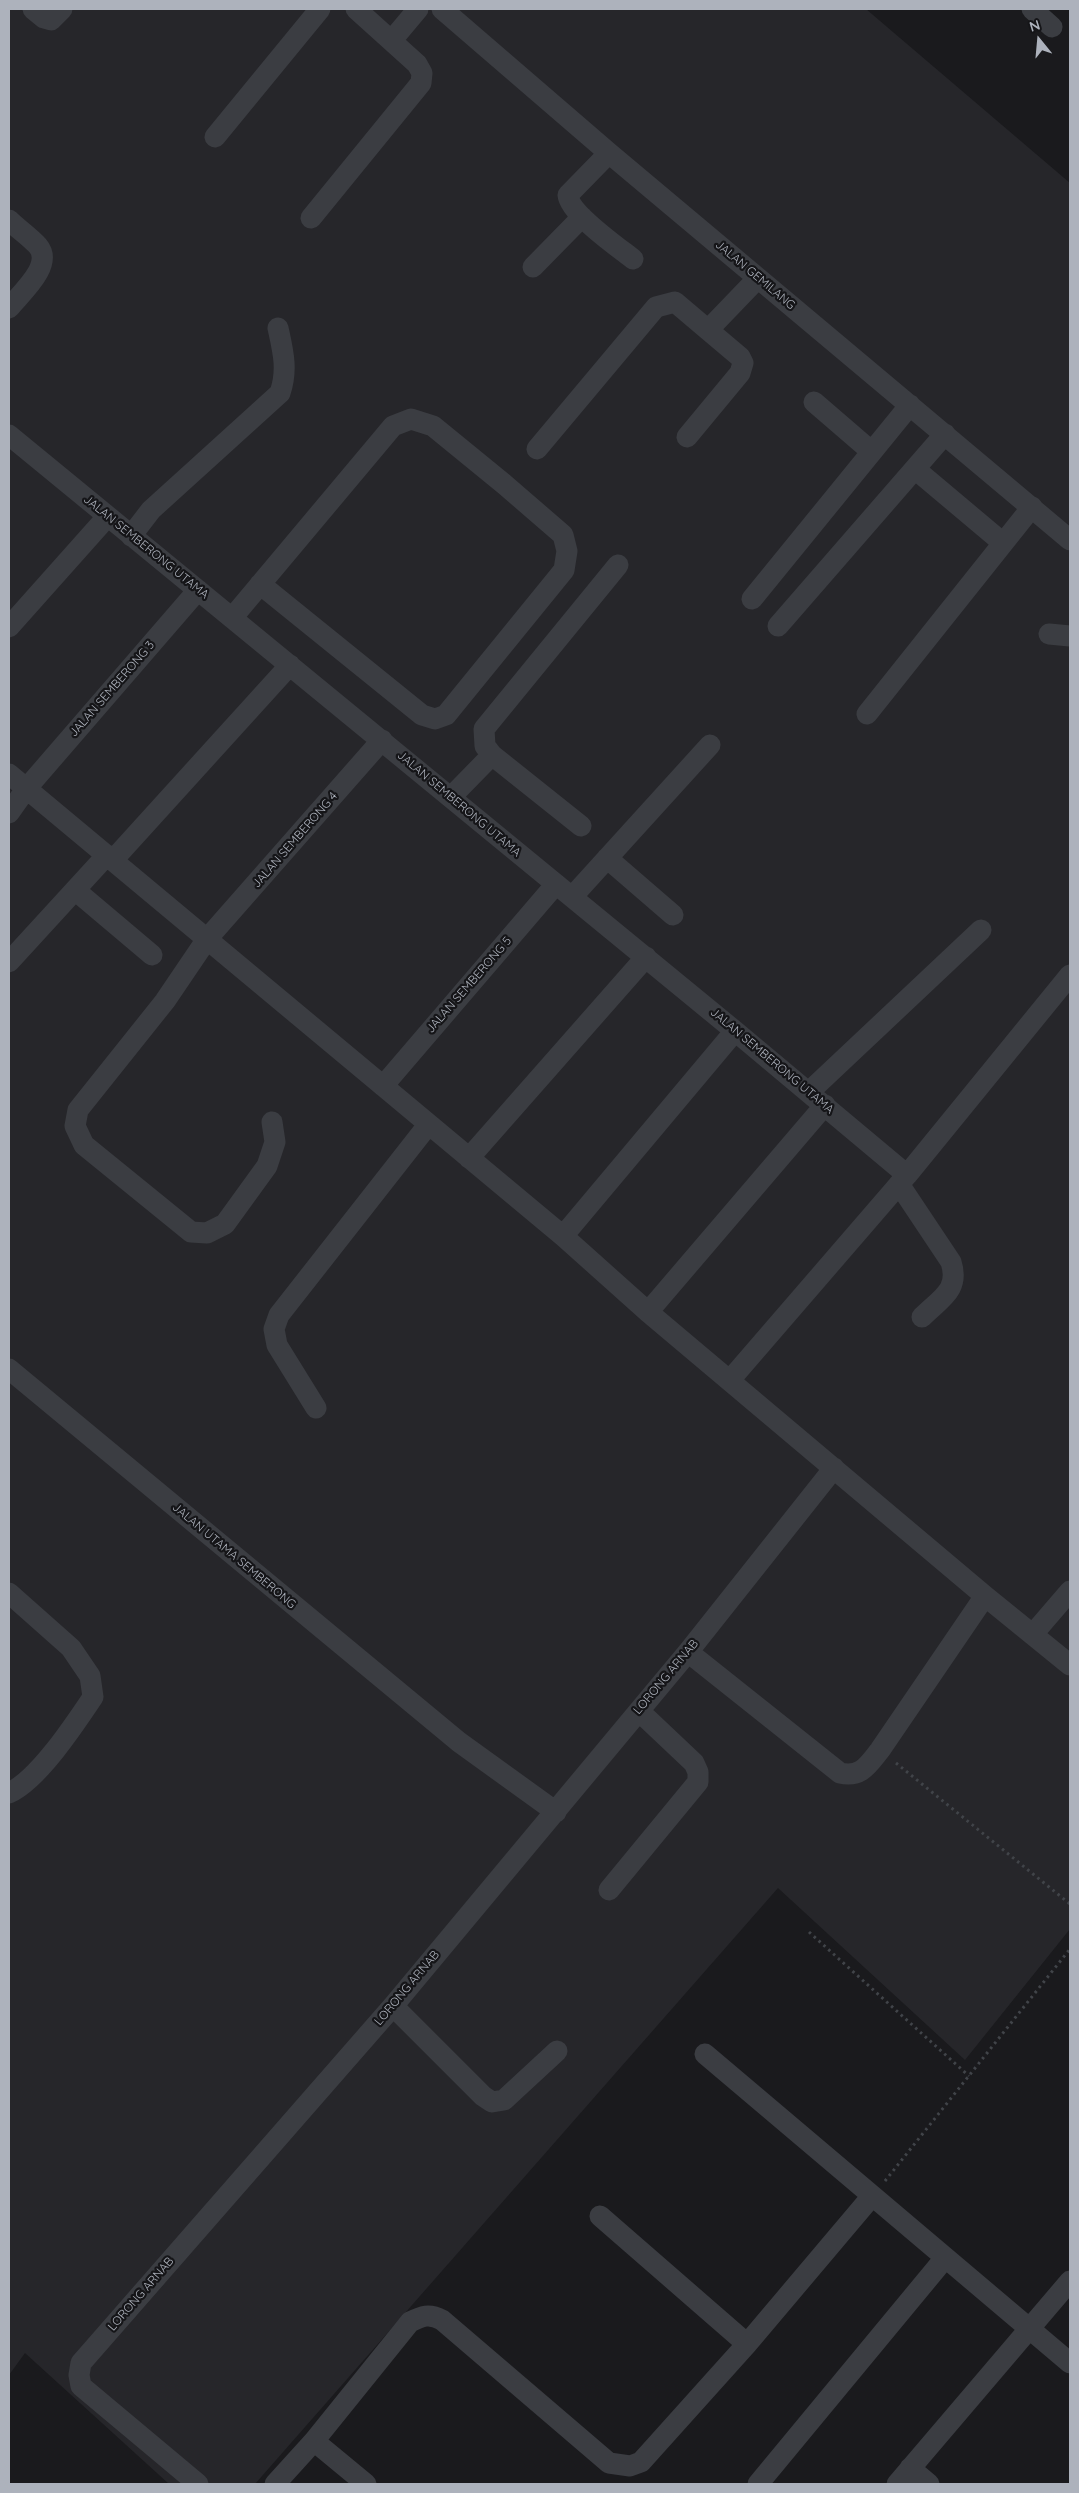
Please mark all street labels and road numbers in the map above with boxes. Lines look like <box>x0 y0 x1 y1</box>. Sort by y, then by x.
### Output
street label: JALAN GEMILANG <box>712 237 798 313</box>
street label: JALAN SEMBERONG UTAMA <box>81 492 211 602</box>
street label: JALAN SEMBERONG 3 <box>66 638 158 740</box>
street label: JALAN SEMBERONG UTAMA <box>394 748 524 860</box>
street label: JALAN SEMBERONG 4 <box>249 789 341 891</box>
street label: JALAN SEMBERONG 5 <box>423 934 515 1036</box>
street label: JALAN SEMBERONG UTAMA <box>707 1005 837 1117</box>
street label: JALAN UTAMA SEMBERONG <box>169 1500 299 1612</box>
street label: LORONG ARNAB <box>631 1637 701 1717</box>
street label: LORONG ARNAB <box>372 1948 442 2028</box>
street label: LORONG ARNAB <box>105 2254 177 2334</box>

